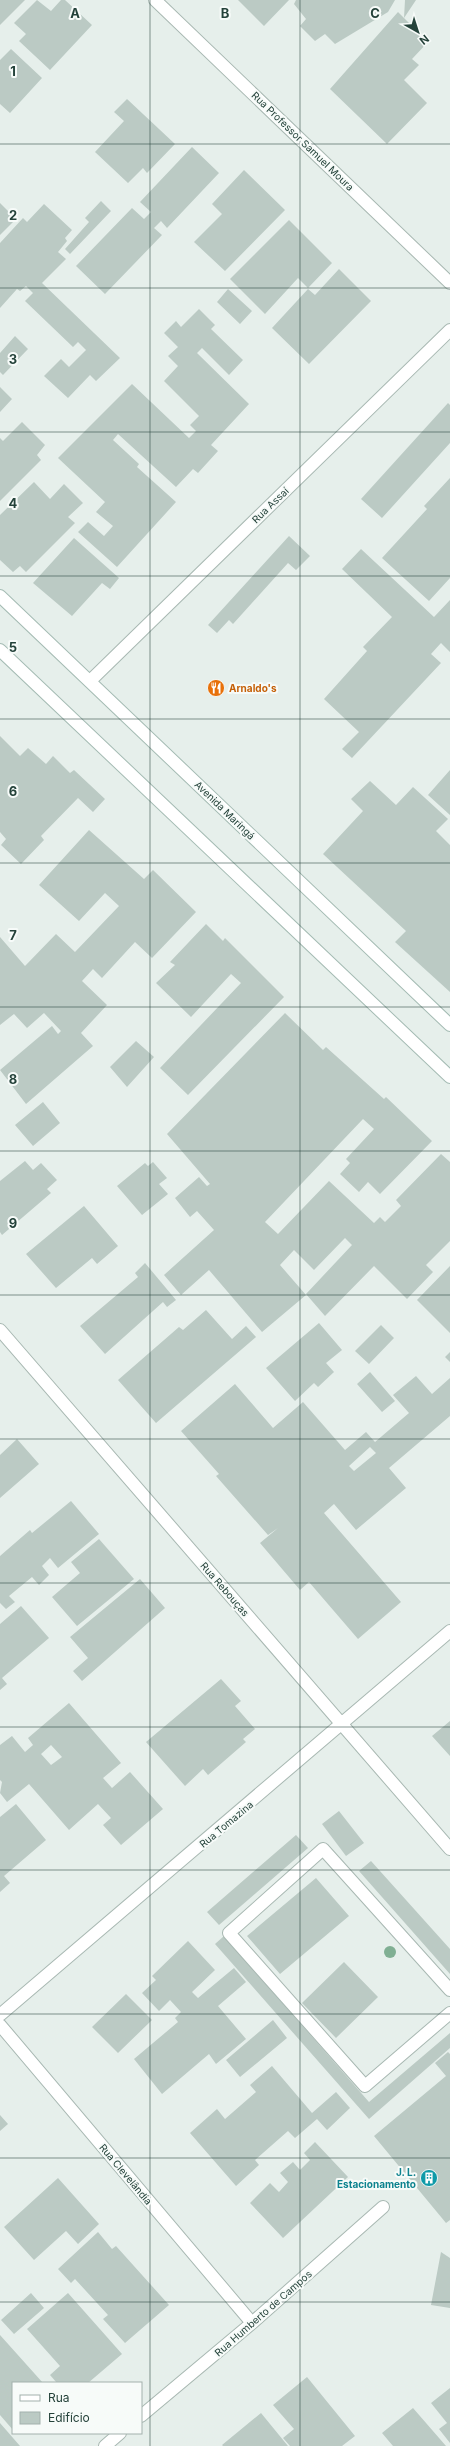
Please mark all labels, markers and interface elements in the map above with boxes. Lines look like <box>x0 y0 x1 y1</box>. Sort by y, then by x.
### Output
text: A <box>70 5 80 21</box>
text: B <box>221 5 230 21</box>
text: C <box>370 5 380 21</box>
north arrow <box>398 12 438 52</box>
text: N <box>417 32 432 48</box>
text: 1 <box>10 63 16 79</box>
street label: Rua Professor Samuel Moura <box>249 89 357 193</box>
text: 2 <box>9 207 17 223</box>
text: 3 <box>9 351 17 367</box>
street label: Rua Assaí <box>249 484 291 525</box>
text: 4 <box>9 495 18 511</box>
text: 5 <box>9 639 17 655</box>
restaurant icon: Arnaldo's <box>206 678 226 698</box>
place label: Arnaldo's <box>229 682 277 694</box>
street label: Avenida Maringá <box>192 778 258 842</box>
text: 6 <box>9 783 17 799</box>
text: 7 <box>9 927 17 943</box>
text: 8 <box>9 1071 17 1087</box>
text: 9 <box>9 1215 17 1231</box>
street label: Rua Rebouças <box>198 1560 252 1618</box>
street label: Rua Tomazina <box>197 1798 255 1850</box>
street label: Rua Clevelândia <box>97 2141 155 2207</box>
place label: J. L. Estacionamento <box>337 2166 416 2190</box>
building icon: J. L. Estacionamento <box>419 2168 439 2188</box>
street label: Rua Humberto de Campos <box>212 2268 314 2358</box>
legend <box>12 2382 142 2434</box>
text: Rua <box>48 2390 70 2405</box>
text: Edifício <box>48 2410 90 2425</box>

